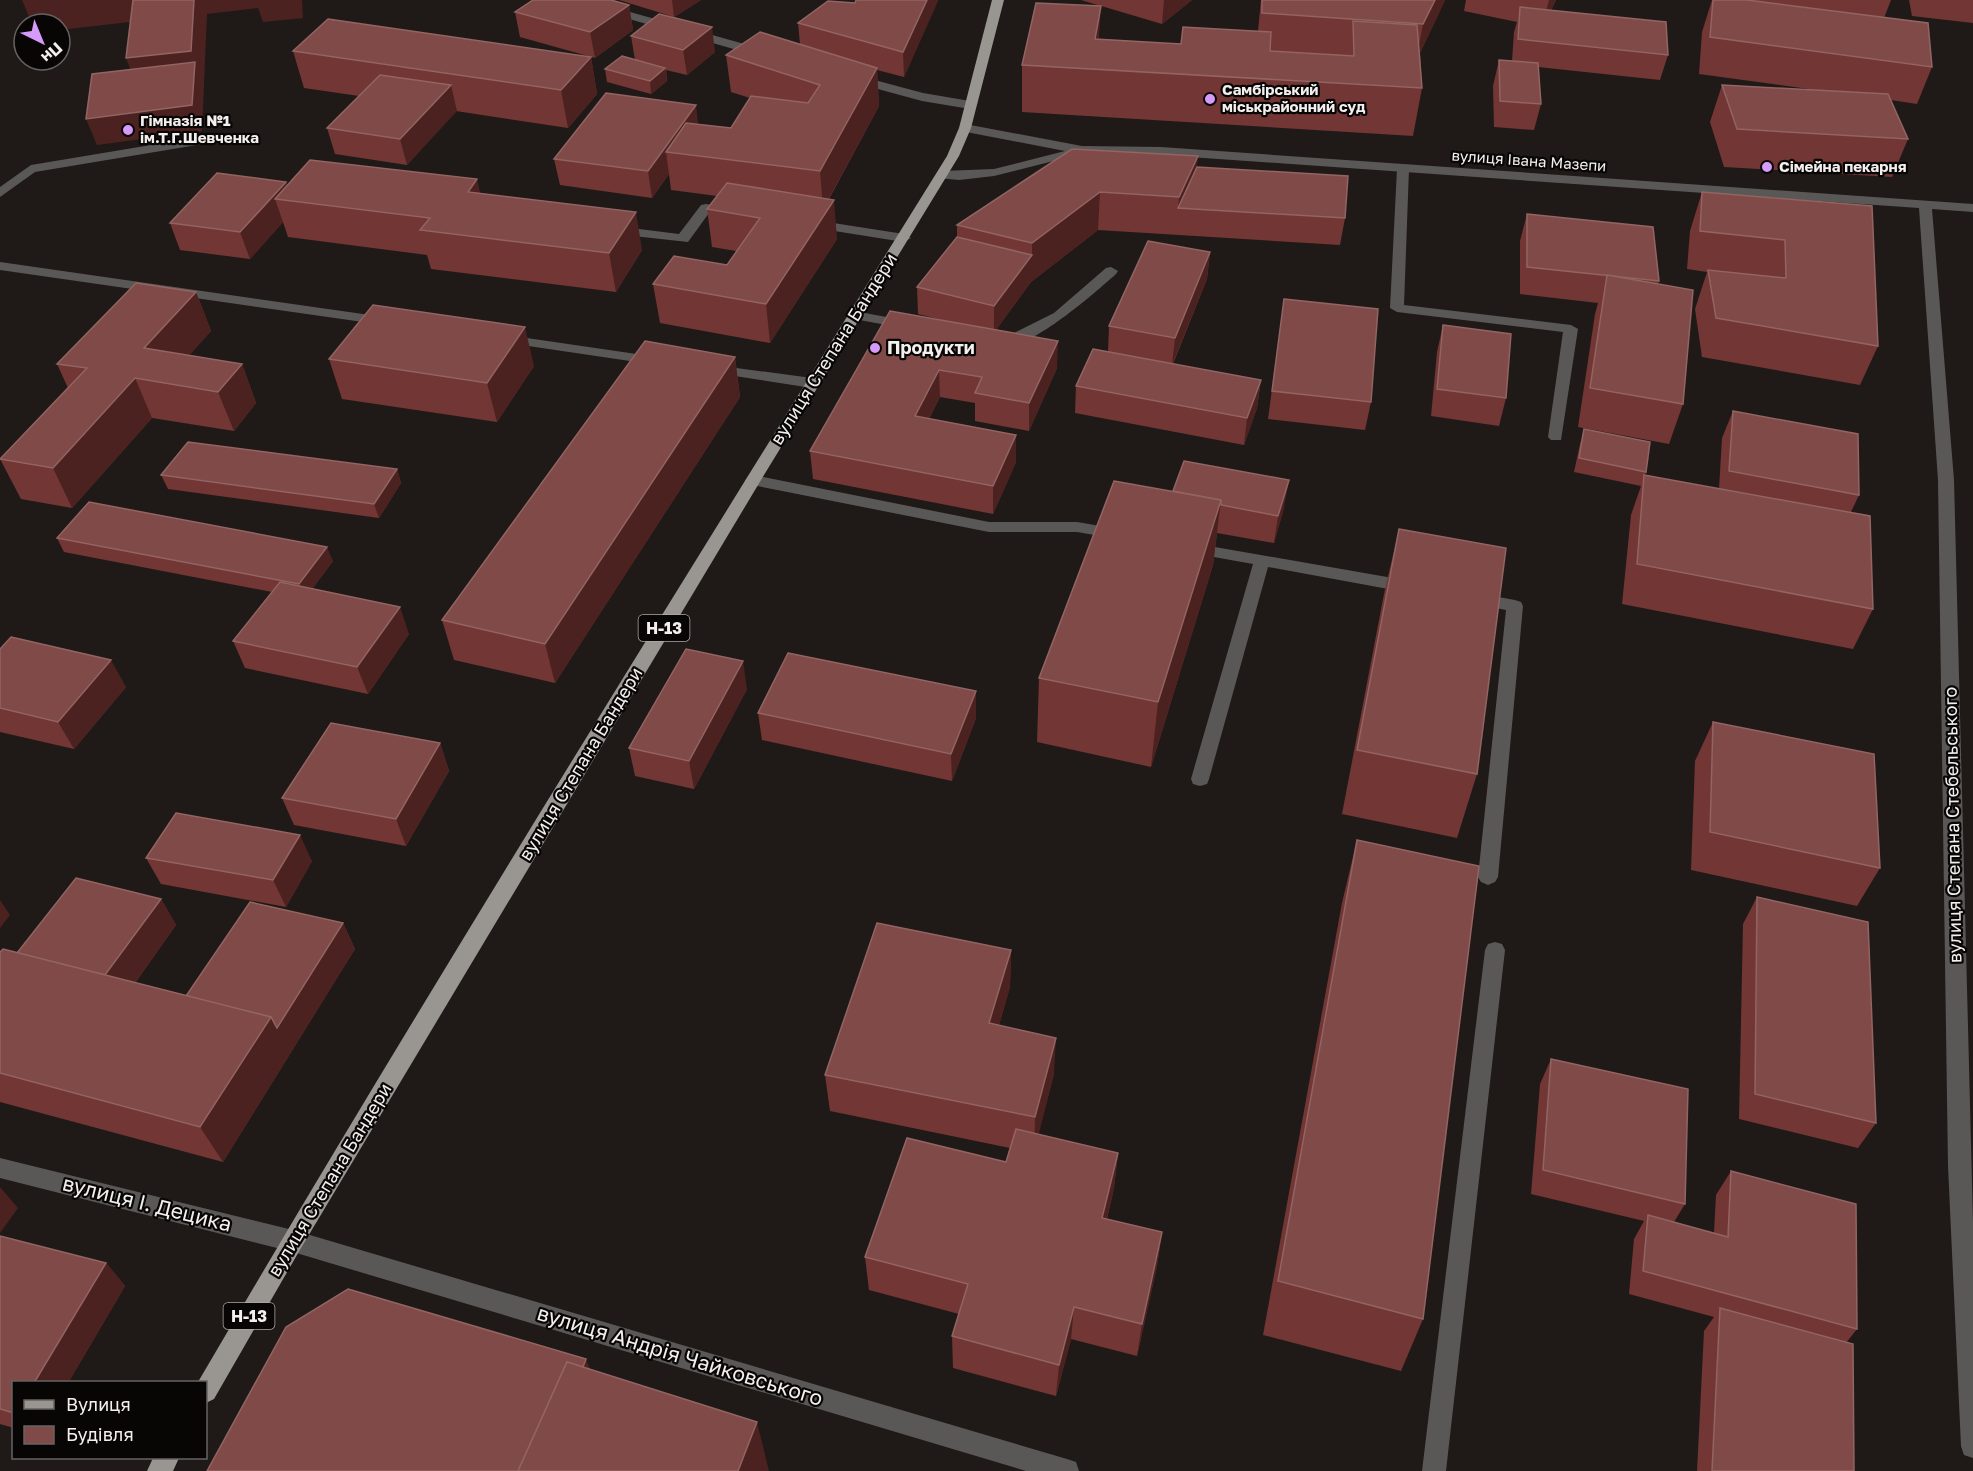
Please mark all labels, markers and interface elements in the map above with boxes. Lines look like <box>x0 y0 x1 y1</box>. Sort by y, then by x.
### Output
north arrow <box>12 12 72 72</box>
text: Пн <box>37 38 67 68</box>
place label: Самбірський міськрайонний суд <box>1222 80 1366 115</box>
marker: Самбірський міськрайонний суд <box>1203 92 1217 106</box>
place label: Гімназія №1 ім.Т.Г.Шевченка <box>140 111 259 146</box>
marker: Гімназія №1 ім.Т.Г.Шевченка <box>121 123 135 137</box>
street label: вулиця Івана Мазепи <box>1451 146 1607 174</box>
place label: Сімейна пекарня <box>1779 157 1907 175</box>
marker: Сімейна пекарня <box>1760 160 1774 174</box>
street label: вулиця Степана Бандери <box>765 249 901 448</box>
place label: Продукти <box>887 336 975 358</box>
marker: Продукти <box>868 341 882 355</box>
road number: Н-13 <box>638 615 690 641</box>
street label: вулиця Степана Бандери <box>514 663 647 864</box>
street label: вулиця Степана Стебельського <box>1939 687 1965 963</box>
street label: вулиця Степана Бандери <box>263 1079 396 1280</box>
street label: вулиця І. Децика <box>60 1169 234 1237</box>
street label: вулиця Андрія Чайковського <box>534 1299 826 1411</box>
road number: Н-13 <box>224 1303 274 1329</box>
legend <box>12 1381 207 1459</box>
text: Вулиця <box>66 1393 131 1415</box>
text: Будівля <box>66 1423 134 1445</box>

